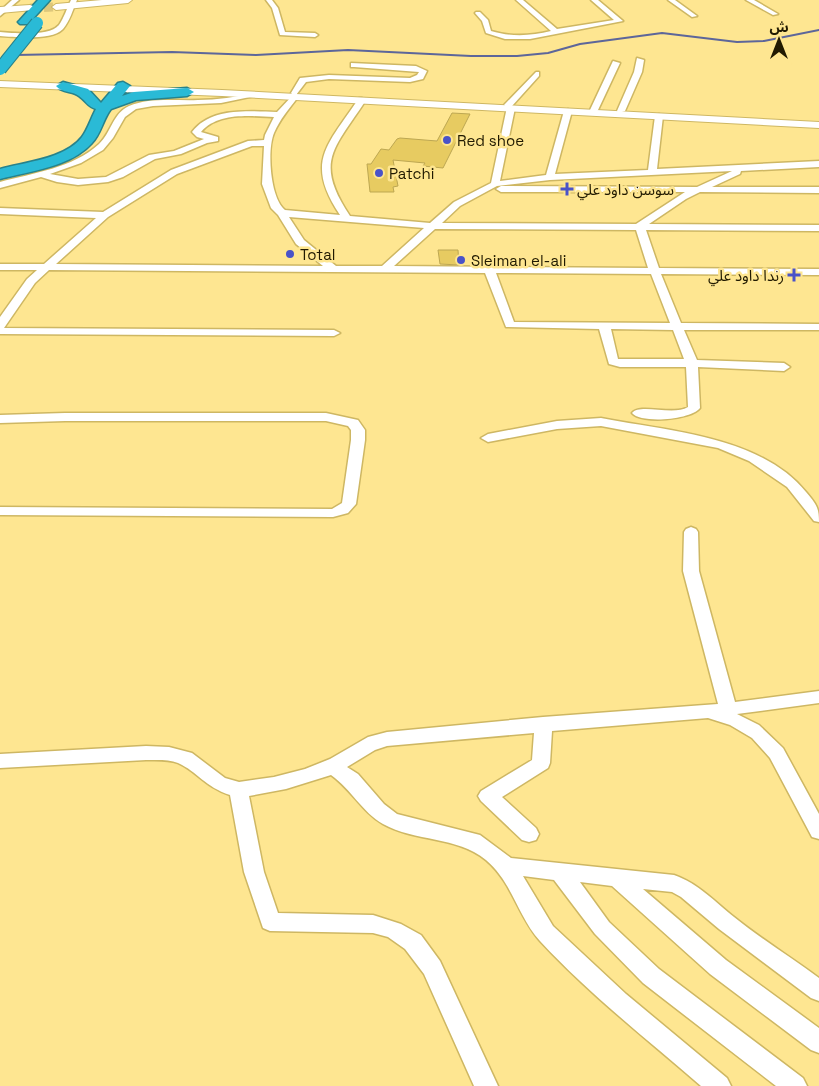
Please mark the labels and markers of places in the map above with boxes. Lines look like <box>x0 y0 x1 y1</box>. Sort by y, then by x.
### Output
place label: Red shoe <box>457 131 524 150</box>
marker: Red shoe <box>441 134 453 146</box>
place label: Patchi <box>389 164 434 183</box>
marker: Patchi <box>373 167 385 179</box>
place label: سوسن داود علي <box>577 180 674 201</box>
marker: سوسن داود علي <box>561 183 573 195</box>
place label: Total <box>300 245 335 264</box>
marker: Total <box>284 248 296 260</box>
place label: Sleiman el-ali <box>471 251 566 270</box>
marker: Sleiman el-ali <box>455 254 467 266</box>
place label: رندا داود علي <box>708 266 784 287</box>
marker: رندا داود علي <box>788 269 800 281</box>

